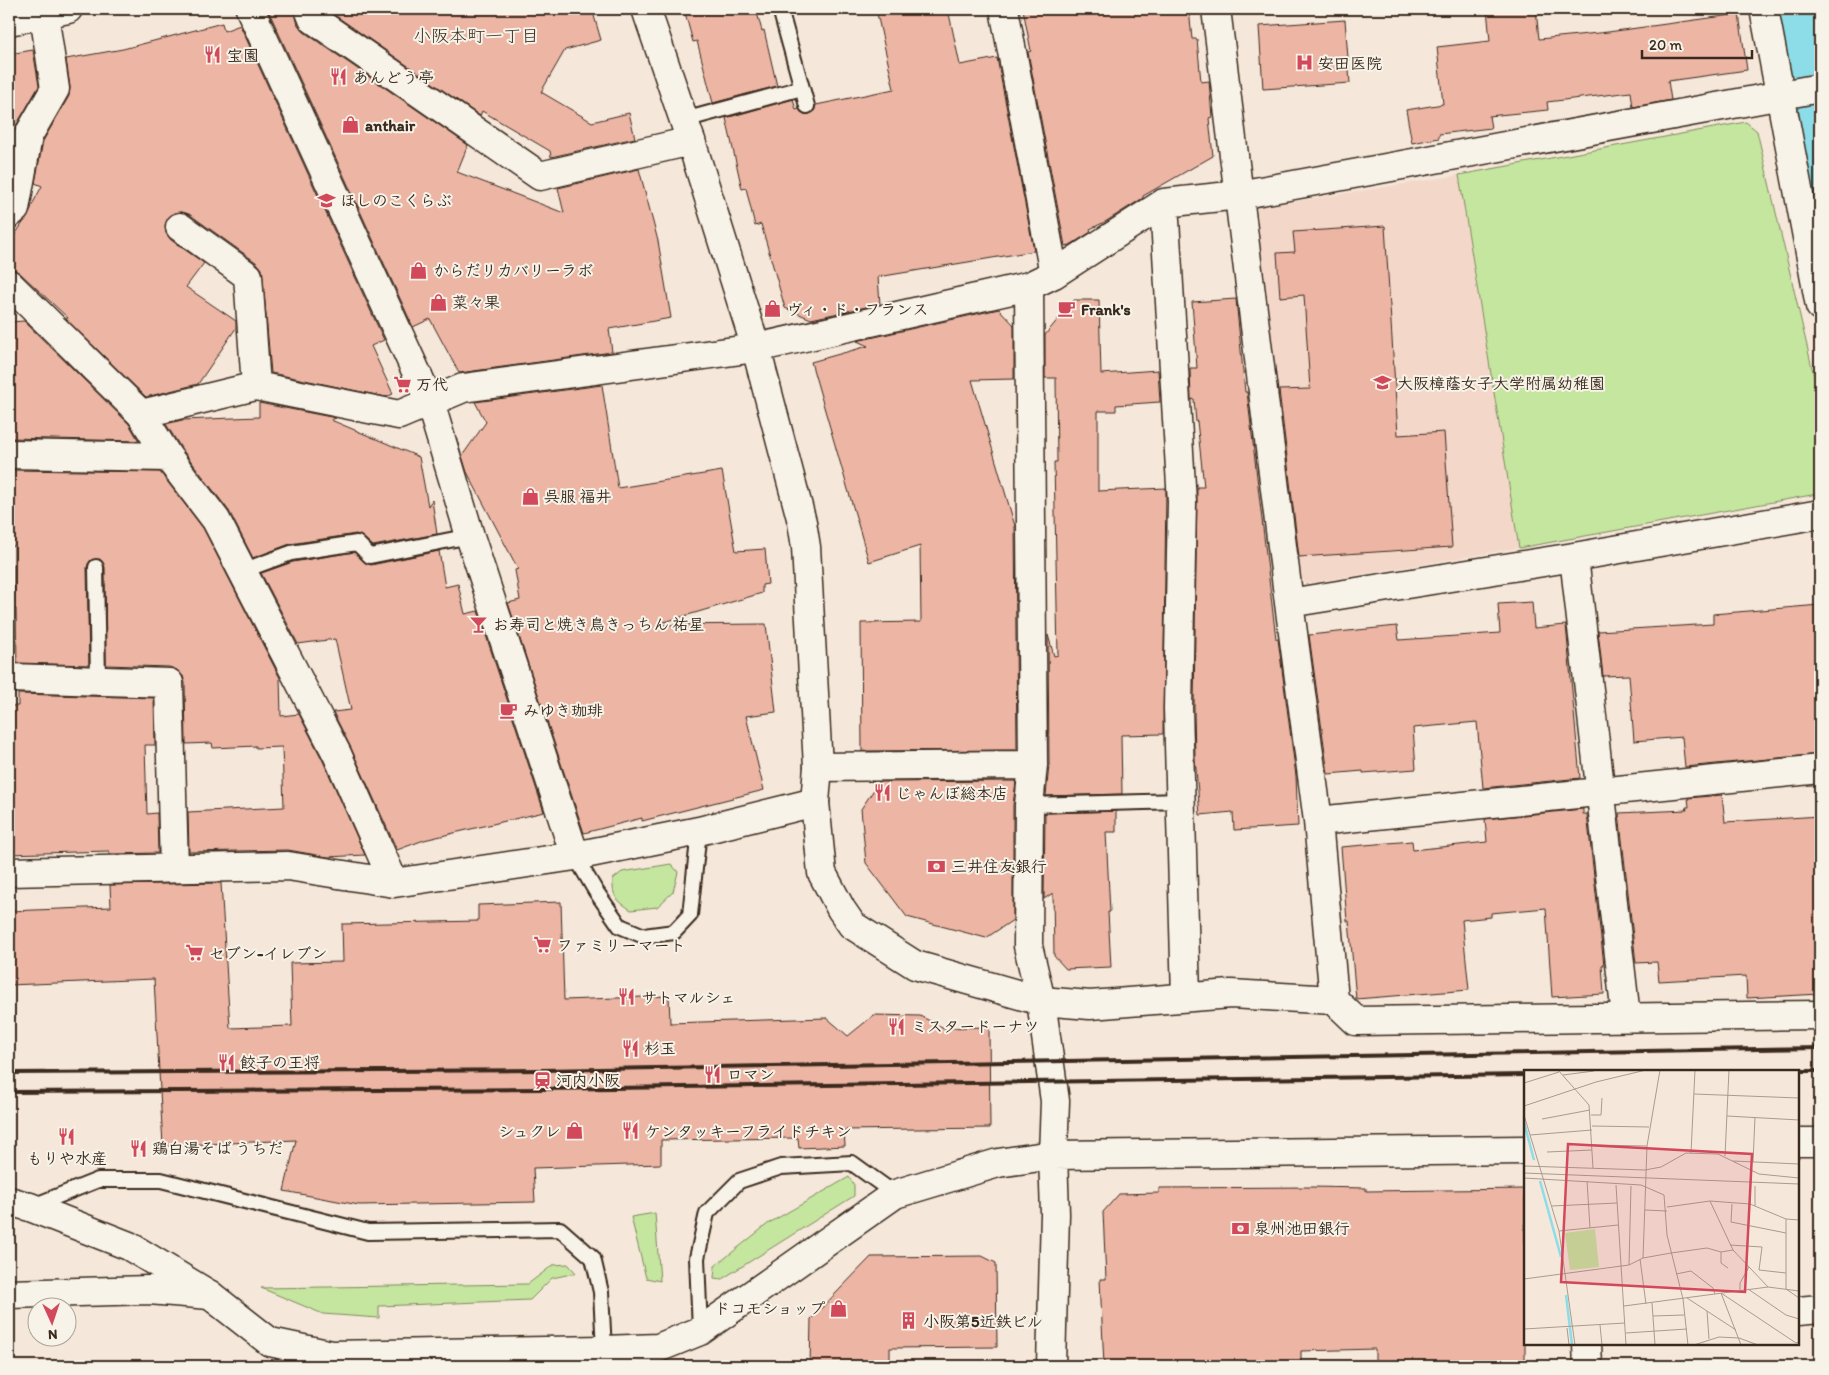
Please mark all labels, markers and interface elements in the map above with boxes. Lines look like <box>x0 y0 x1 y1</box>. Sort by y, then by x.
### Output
district label: 小阪本町一丁目 <box>413 25 539 47</box>
scale bar <box>1642 28 1752 60</box>
text: 20 m <box>1649 36 1683 54</box>
restaurant icon: 宝園 <box>203 45 223 65</box>
place label: 宝園 <box>227 46 259 65</box>
hospital icon: 安田医院 <box>1294 53 1314 73</box>
place label: 安田医院 <box>1318 54 1382 73</box>
restaurant icon: あんどう亭 <box>329 67 349 87</box>
place label: あんどう亭 <box>353 68 434 87</box>
shop icon: anthair <box>341 115 361 135</box>
place label: anthair <box>365 116 416 135</box>
school or university icon: ほしのこくらぶ <box>316 190 336 210</box>
place label: ほしのこくらぶ <box>340 191 452 210</box>
shop icon: からだリカバリーラボ <box>409 260 429 280</box>
place label: からだリカバリーラボ <box>433 261 593 280</box>
shop icon: 菜々果 <box>428 292 448 312</box>
place label: 菜々果 <box>452 293 500 312</box>
shop icon: ヴィ・ド・フランス <box>762 299 782 319</box>
cafe icon: Frank's <box>1057 299 1077 319</box>
place label: ヴィ・ド・フランス <box>786 300 929 319</box>
place label: Frank's <box>1081 300 1131 319</box>
school or university icon: 大阪樟蔭女子大学附属幼稚園 <box>1373 373 1393 393</box>
supermarket icon: 万代 <box>392 374 412 394</box>
place label: 大阪樟蔭女子大学附属幼稚園 <box>1397 374 1605 393</box>
place label: 万代 <box>416 375 448 394</box>
shop icon: 呉服 福井 <box>520 486 540 506</box>
place label: 呉服 福井 <box>544 487 612 506</box>
bar icon: お寿司と焼き鳥きっちん 祐星 <box>469 614 489 634</box>
place label: お寿司と焼き鳥きっちん 祐星 <box>493 615 705 634</box>
cafe icon: みゆき珈琲 <box>499 700 519 720</box>
place label: みゆき珈琲 <box>523 701 603 720</box>
restaurant icon: じゃんぼ総本店 <box>872 783 892 803</box>
place label: じゃんぼ総本店 <box>896 784 1008 803</box>
bank icon: 三井住友銀行 <box>927 856 947 876</box>
place label: 三井住友銀行 <box>951 857 1047 876</box>
supermarket icon: ファミリーマート <box>533 935 553 955</box>
place label: ファミリーマート <box>557 936 686 955</box>
supermarket icon: セブン-イレブン <box>185 943 205 963</box>
place label: セブン-イレブン <box>209 944 327 963</box>
restaurant icon: サトマルシェ <box>617 987 637 1007</box>
place label: サトマルシェ <box>641 988 735 1007</box>
restaurant icon: ミスタードーナツ <box>887 1016 907 1036</box>
place label: ミスタードーナツ <box>911 1017 1039 1036</box>
restaurant icon: 杉玉 <box>620 1038 640 1058</box>
place label: 杉玉 <box>644 1039 676 1058</box>
restaurant icon: 餃子の王将 <box>216 1052 236 1072</box>
place label: 餃子の王将 <box>240 1053 320 1072</box>
restaurant icon: ロマン <box>703 1064 723 1084</box>
place label: ロマン <box>727 1065 775 1084</box>
station icon: 河内小阪 <box>532 1070 552 1090</box>
inset map <box>1524 1070 1799 1345</box>
place label: 河内小阪 <box>556 1071 620 1090</box>
shop icon: シュクレ <box>565 1121 585 1141</box>
restaurant icon: ケンタッキーフライドチキン <box>621 1121 641 1141</box>
place label: シュクレ <box>498 1122 561 1141</box>
place label: ケンタッキーフライドチキン <box>645 1122 852 1141</box>
restaurant icon: もりや水産 <box>57 1127 77 1147</box>
restaurant icon: 鶏白湯そば うちだ <box>128 1138 148 1158</box>
place label: 鶏白湯そば うちだ <box>152 1139 284 1158</box>
place label: もりや水産 <box>27 1149 107 1168</box>
bank icon: 泉州池田銀行 <box>1230 1218 1250 1238</box>
place label: 泉州池田銀行 <box>1254 1219 1350 1238</box>
north arrow <box>28 1298 78 1348</box>
shop icon: ドコモショップ <box>829 1298 849 1318</box>
place label: ドコモショップ <box>714 1299 825 1318</box>
building icon: 小阪第5近鉄ビル <box>899 1311 919 1331</box>
place label: 小阪第5近鉄ビル <box>923 1312 1043 1331</box>
text: N <box>47 1326 58 1343</box>

